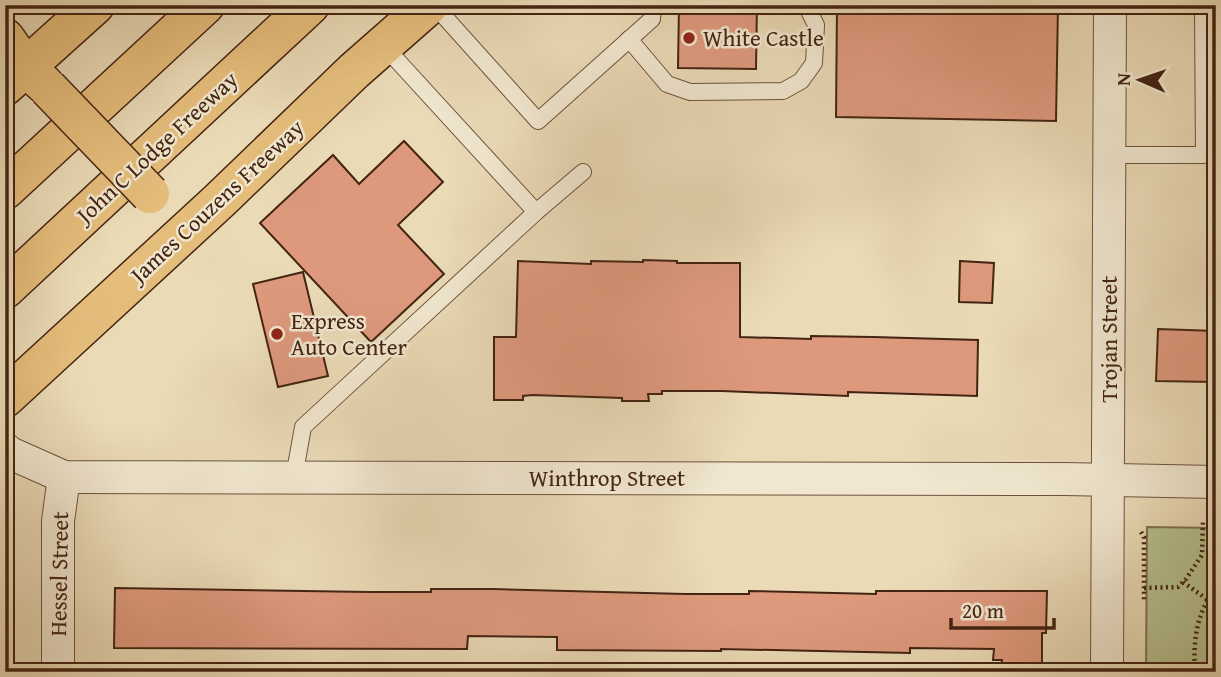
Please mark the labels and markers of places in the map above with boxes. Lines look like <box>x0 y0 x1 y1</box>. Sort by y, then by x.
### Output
place label: White Castle <box>703 21 824 54</box>
marker: White Castle <box>681 30 697 46</box>
place label: Express Auto Center <box>291 304 407 363</box>
marker: Express Auto Center <box>269 326 285 342</box>

